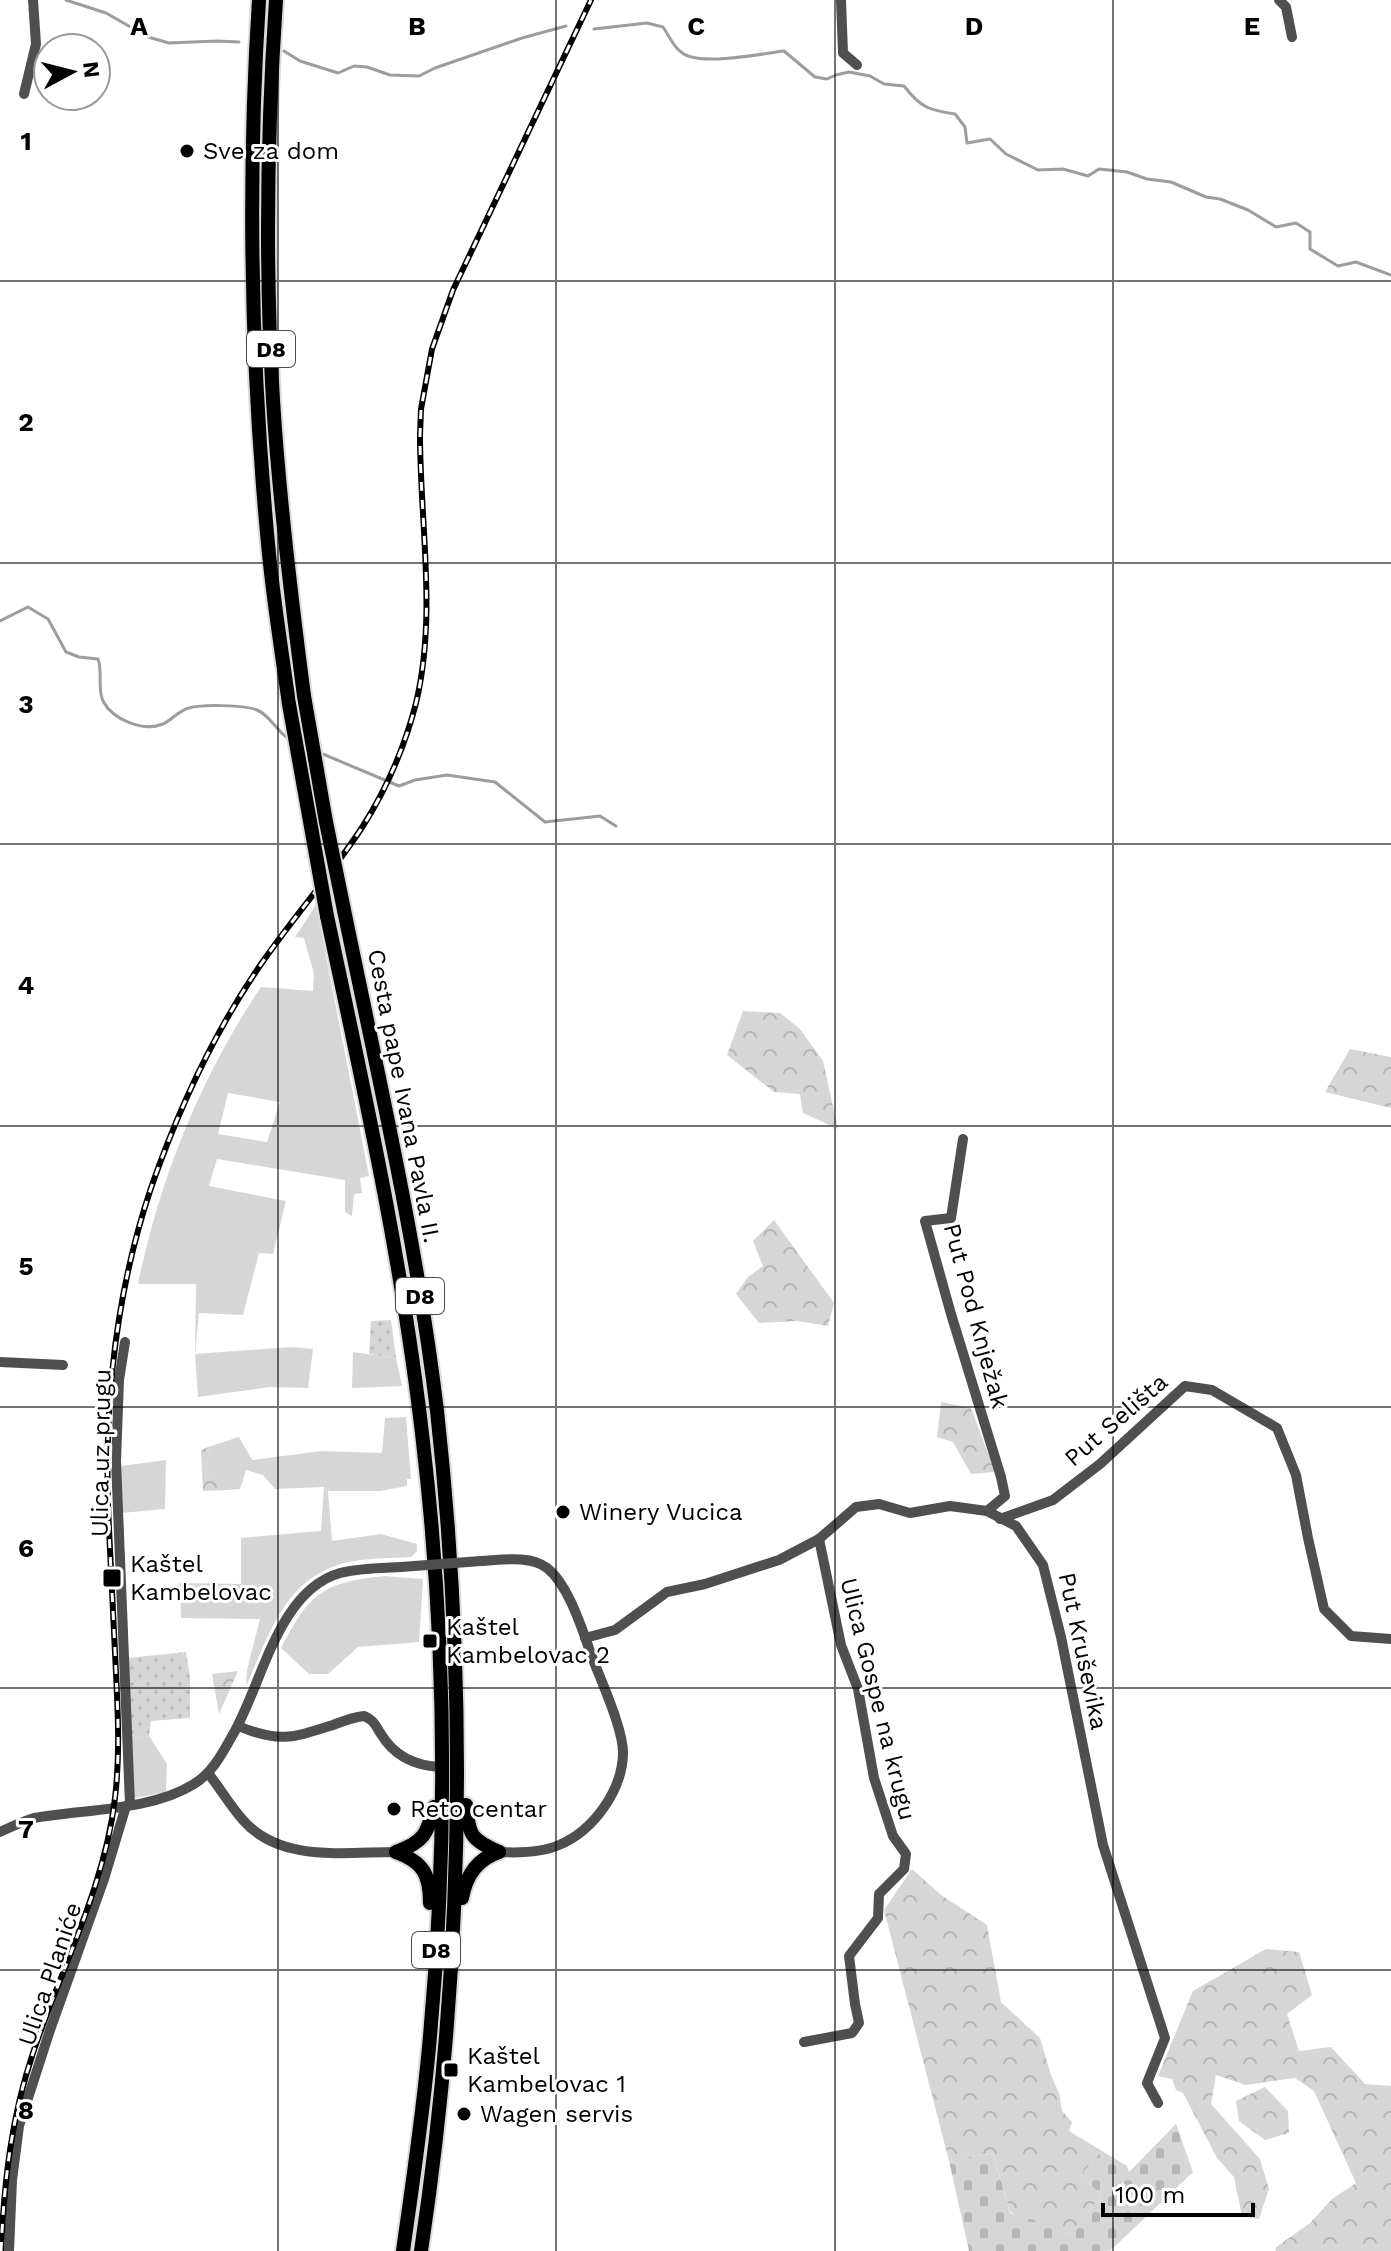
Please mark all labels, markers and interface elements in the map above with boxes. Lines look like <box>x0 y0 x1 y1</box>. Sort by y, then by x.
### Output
text: A <box>130 11 148 41</box>
text: B <box>408 11 426 41</box>
text: C <box>687 11 705 41</box>
text: D <box>965 11 983 41</box>
text: E <box>1244 11 1260 41</box>
north arrow <box>32 32 112 112</box>
text: N <box>78 60 105 79</box>
text: 1 <box>20 126 32 156</box>
place label: Sve za dom <box>203 137 339 165</box>
marker: Sve za dom <box>178 142 196 160</box>
road number: D8 <box>247 331 295 367</box>
text: 2 <box>18 407 34 437</box>
text: 3 <box>18 689 34 719</box>
street label: Cesta pape Ivana Pavla II. <box>362 947 446 1245</box>
text: 4 <box>18 970 35 1000</box>
street label: Put Pod Knježak <box>938 1220 1014 1412</box>
text: 5 <box>18 1251 34 1281</box>
road number: D8 <box>396 1278 444 1314</box>
street label: Put Selišta <box>1059 1368 1173 1472</box>
street label: Ulica uz prugu <box>86 1369 116 1537</box>
place label: Winery Vucica <box>579 1498 743 1526</box>
marker: Winery Vucica <box>554 1503 572 1521</box>
text: 6 <box>18 1533 34 1563</box>
place label: Kaštel Kambelovac <box>130 1550 272 1606</box>
marker: Kaštel Kambelovac <box>101 1567 123 1589</box>
street label: Put Kruševika <box>1053 1570 1113 1732</box>
street label: Ulica Gospe na krugu <box>834 1575 922 1823</box>
place label: Kaštel Kambelovac 2 <box>446 1613 610 1669</box>
marker: Kaštel Kambelovac 2 <box>421 1632 439 1650</box>
place label: Reto centar <box>410 1795 547 1823</box>
marker: Reto centar <box>385 1800 403 1818</box>
text: 7 <box>18 1814 34 1844</box>
street label: Ulica Planiće <box>12 1899 88 2049</box>
road number: D8 <box>412 1932 460 1968</box>
place label: Kaštel Kambelovac 1 <box>467 2042 626 2098</box>
marker: Kaštel Kambelovac 1 <box>442 2061 460 2079</box>
text: 8 <box>18 2095 34 2125</box>
place label: Wagen servis <box>480 2100 633 2128</box>
marker: Wagen servis <box>455 2105 473 2123</box>
scale bar <box>1103 2167 1253 2217</box>
text: 100 m <box>1115 2181 1185 2209</box>

